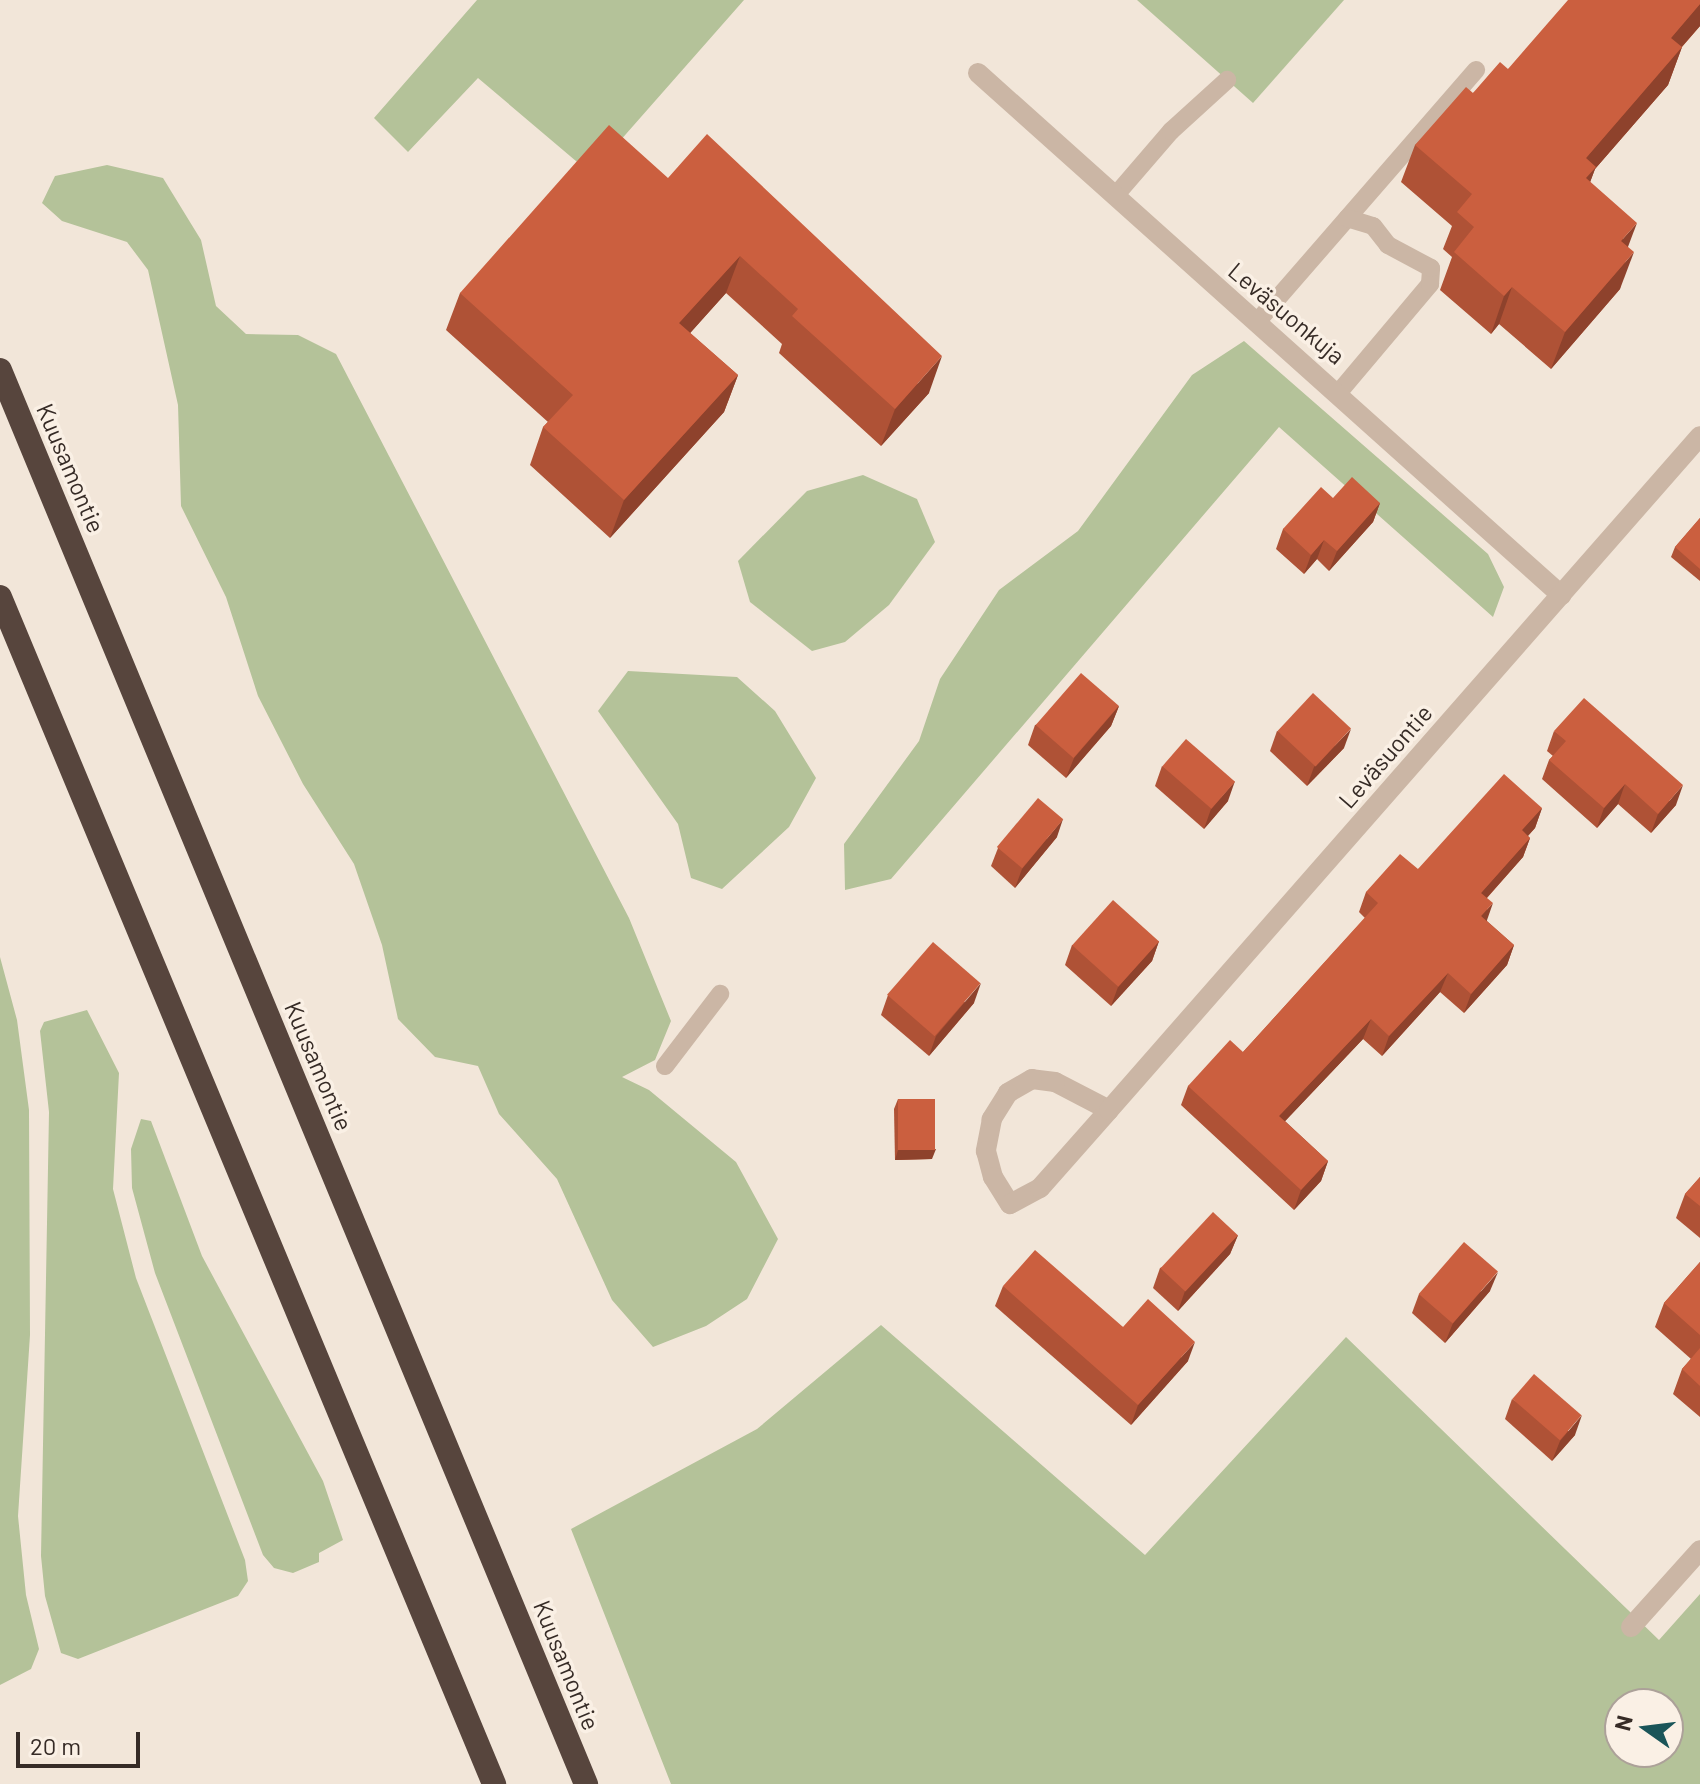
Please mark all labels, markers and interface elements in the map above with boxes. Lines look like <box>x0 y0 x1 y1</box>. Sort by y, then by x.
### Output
street label: Leväsuonkuja <box>1223 256 1351 370</box>
street label: Kuusamontie <box>31 399 111 537</box>
street label: Leväsuontie <box>1332 698 1438 814</box>
street label: Kuusamontie <box>279 997 359 1135</box>
street label: Kuusamontie <box>528 1596 606 1734</box>
north arrow <box>1604 1688 1684 1768</box>
text: N <box>1608 1712 1637 1733</box>
scale bar <box>20 1716 144 1766</box>
text: 20 m <box>30 1731 81 1760</box>

